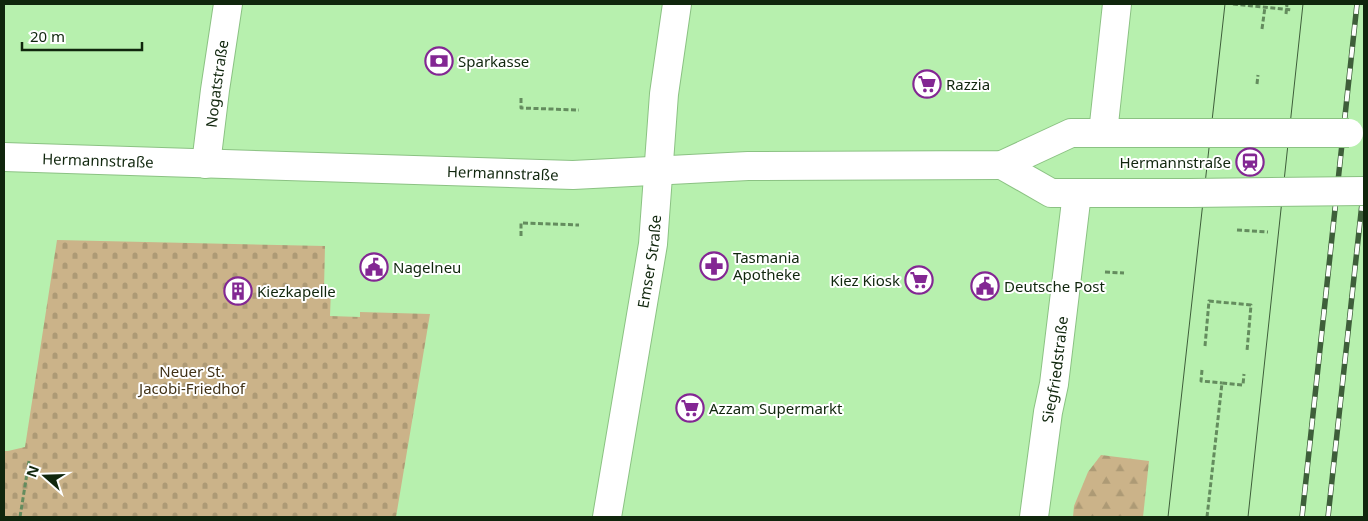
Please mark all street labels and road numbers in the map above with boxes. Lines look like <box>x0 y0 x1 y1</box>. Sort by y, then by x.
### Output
street label: Nogatstraße <box>201 38 232 129</box>
street label: Hermannstraße <box>42 148 154 172</box>
street label: Hermannstraße <box>447 161 559 185</box>
street label: Emser Straße <box>632 214 665 310</box>
street label: Siegfriedstraße <box>1037 315 1072 424</box>

